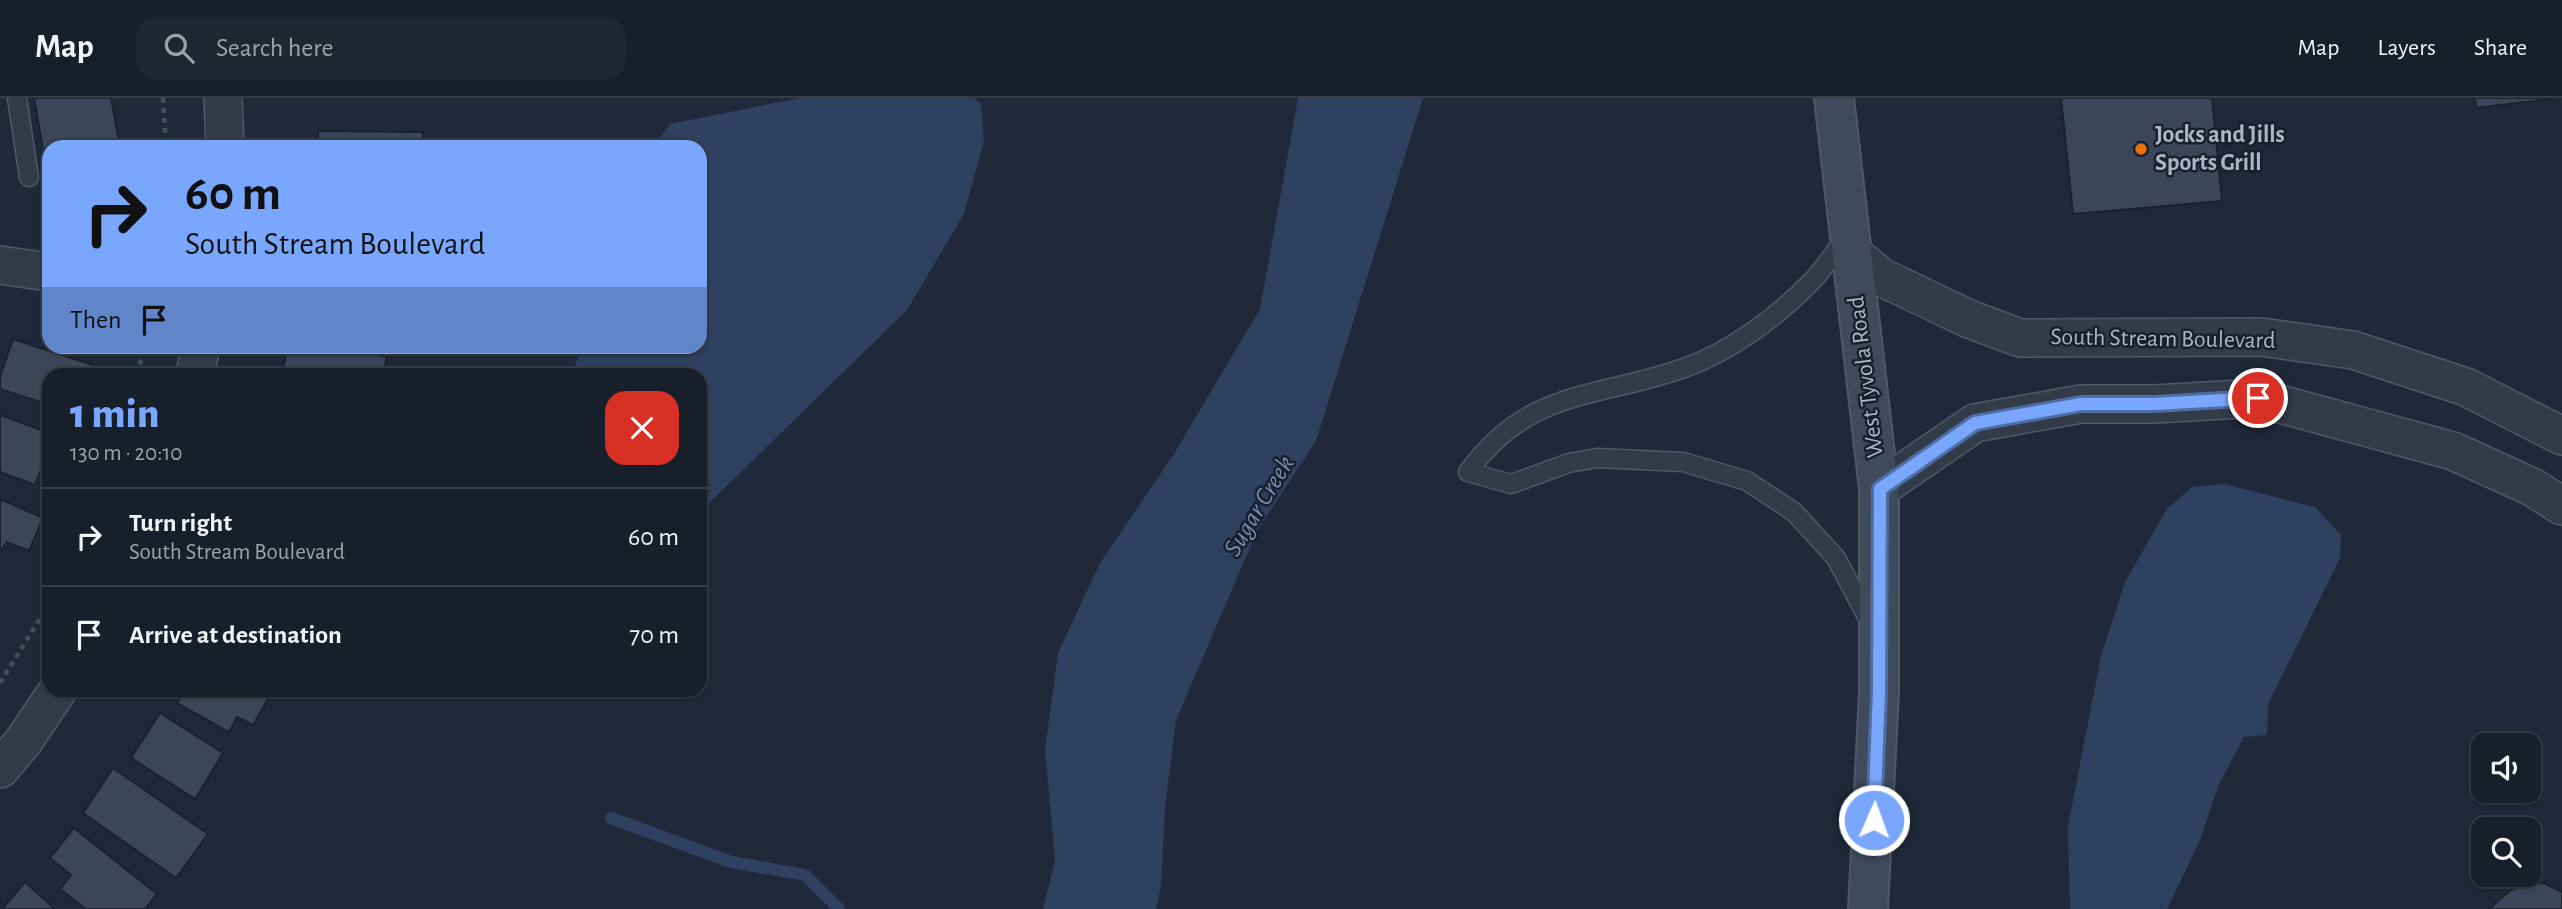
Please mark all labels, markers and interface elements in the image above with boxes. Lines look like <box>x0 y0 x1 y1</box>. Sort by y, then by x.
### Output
search box <box>136 17 626 80</box>
icon: search <box>160 29 198 67</box>
text: Map <box>35 31 94 64</box>
text: Search here <box>216 35 334 61</box>
text: Map <box>2297 36 2339 60</box>
text: Layers <box>2377 36 2436 60</box>
text: Share <box>2474 36 2527 60</box>
place label: Jocks and Jills Sports Grill <box>2155 123 2285 175</box>
marker: Jocks and Jills Sports Grill <box>2133 141 2149 157</box>
icon: right <box>70 168 161 259</box>
text: 60 m <box>185 170 281 219</box>
text: South Stream Boulevard <box>185 228 485 260</box>
street label: West Tyvola Road <box>1844 295 1888 459</box>
icon: arrive <box>135 301 173 339</box>
text: Then <box>70 307 121 333</box>
street label: South Stream Boulevard <box>2050 325 2276 353</box>
pin <box>2228 368 2288 428</box>
icon: arrive <box>2239 379 2277 417</box>
button: close <box>605 391 679 465</box>
text: 1 min <box>70 393 159 435</box>
text: 130 m · 20:10 <box>70 442 183 465</box>
water label: Sugar Creek <box>1219 451 1299 561</box>
text: Turn right <box>129 510 232 536</box>
icon: right <box>70 518 108 556</box>
text: 60 m <box>628 524 679 550</box>
text: South Stream Boulevard <box>129 541 345 564</box>
icon: arrive <box>70 616 108 654</box>
text: Arrive at destination <box>129 622 342 648</box>
text: 70 m <box>629 622 679 648</box>
map controls <box>2471 733 2541 887</box>
button: sound <box>2471 733 2541 803</box>
position arrow <box>1837 783 1911 857</box>
button: search <box>2471 817 2541 887</box>

